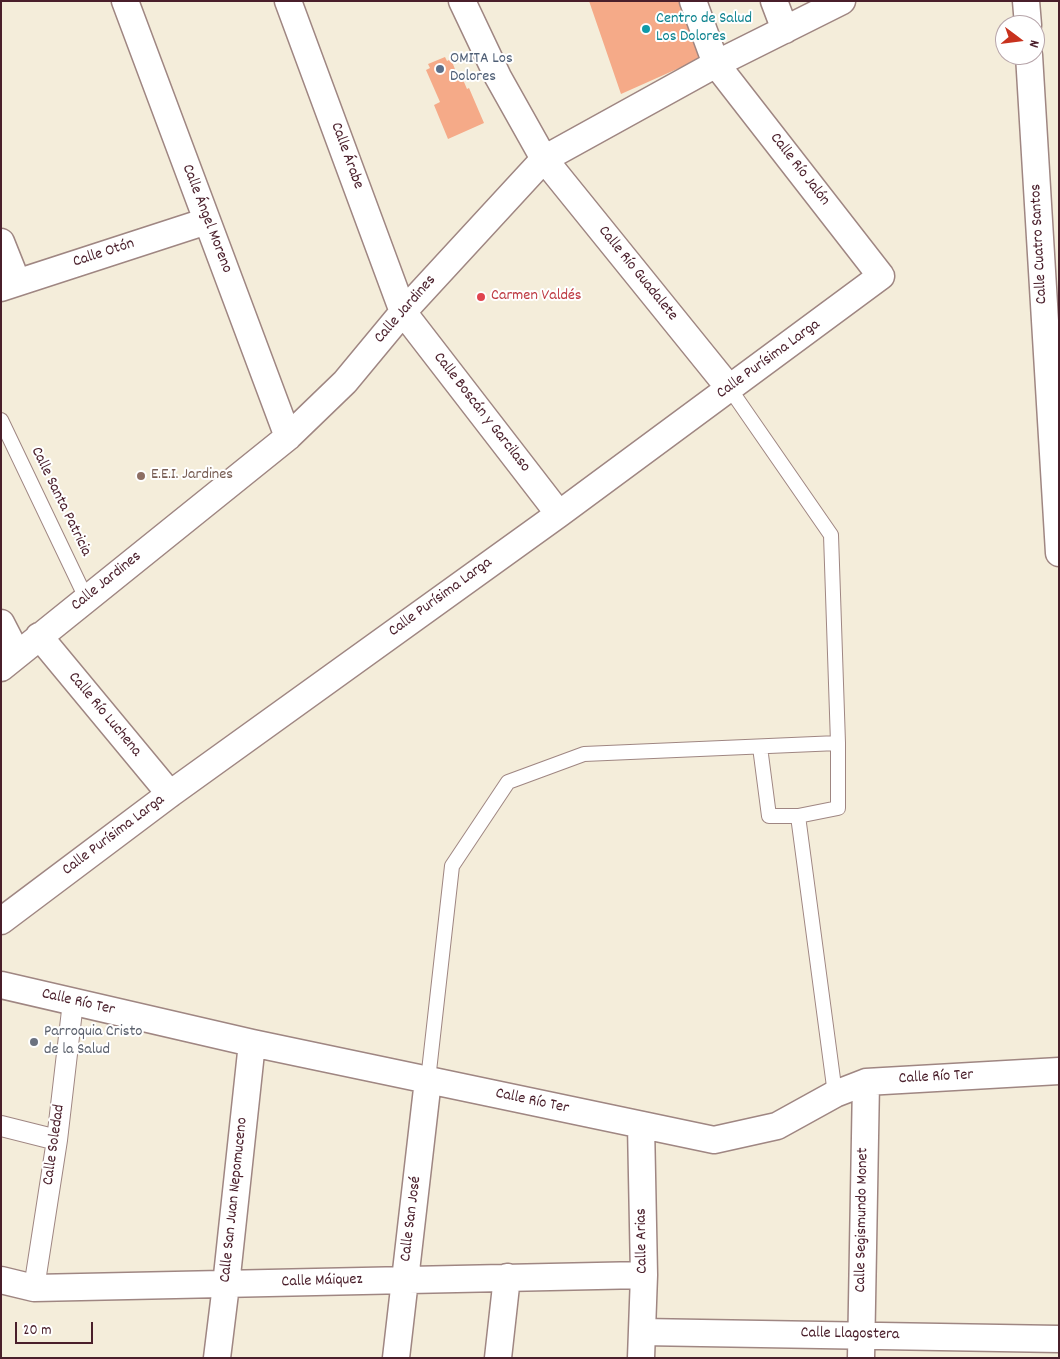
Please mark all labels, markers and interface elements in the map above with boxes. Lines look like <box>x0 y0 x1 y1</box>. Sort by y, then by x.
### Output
place label: Centro de Salud Los Dolores <box>656 10 752 48</box>
north arrow <box>995 15 1045 65</box>
marker: Centro de Salud Los Dolores <box>640 23 652 35</box>
text: N <box>1023 38 1044 50</box>
place label: OMITA Los Dolores <box>450 50 513 88</box>
marker: OMITA Los Dolores <box>434 63 446 75</box>
street label: Calle Árabe <box>325 120 367 192</box>
street label: Calle Río Jalón <box>765 130 833 210</box>
street label: Calle Ángel Moreno <box>176 162 236 276</box>
street label: Calle Cuatro Santos <box>1027 183 1053 305</box>
street label: Calle Río Guadalete <box>593 223 681 325</box>
street label: Calle Otón <box>71 235 137 273</box>
street label: Calle Jardines <box>371 272 441 348</box>
place label: Carmen Valdés <box>491 287 582 307</box>
marker: Carmen Valdés <box>475 291 487 303</box>
street label: Calle Purísima Larga <box>714 316 824 404</box>
street label: Calle Boscán y Garcilaso <box>428 349 534 477</box>
street label: Calle Santa Patricia <box>25 444 95 560</box>
place label: E.E.I. Jardines <box>151 466 233 486</box>
marker: E.E.I. Jardines <box>135 470 147 482</box>
street label: Calle Jardines <box>68 548 146 616</box>
street label: Calle Purísima Larga <box>386 554 496 642</box>
street label: Calle Río Luchena <box>63 669 145 761</box>
street label: Calle Purísima Larga <box>59 791 169 881</box>
street label: Calle Río Ter <box>39 985 117 1021</box>
place label: Parroquia Cristo de la Salud <box>44 1023 142 1061</box>
marker: Parroquia Cristo de la Salud <box>28 1036 40 1048</box>
street label: Calle Río Ter <box>898 1066 974 1090</box>
street label: Calle Río Ter <box>494 1085 570 1119</box>
street label: Calle Soledad <box>40 1103 70 1187</box>
street label: Calle San Juan Nepomuceno <box>217 1116 253 1284</box>
street label: Calle Segismundo Monet <box>852 1147 874 1293</box>
street label: Calle San José <box>397 1175 427 1263</box>
street label: Calle Arias <box>633 1208 653 1274</box>
street label: Calle Máiquez <box>281 1271 363 1293</box>
scale bar <box>18 1312 95 1344</box>
text: 20 m <box>23 1320 51 1342</box>
street label: Calle Llagostera <box>800 1325 900 1345</box>

